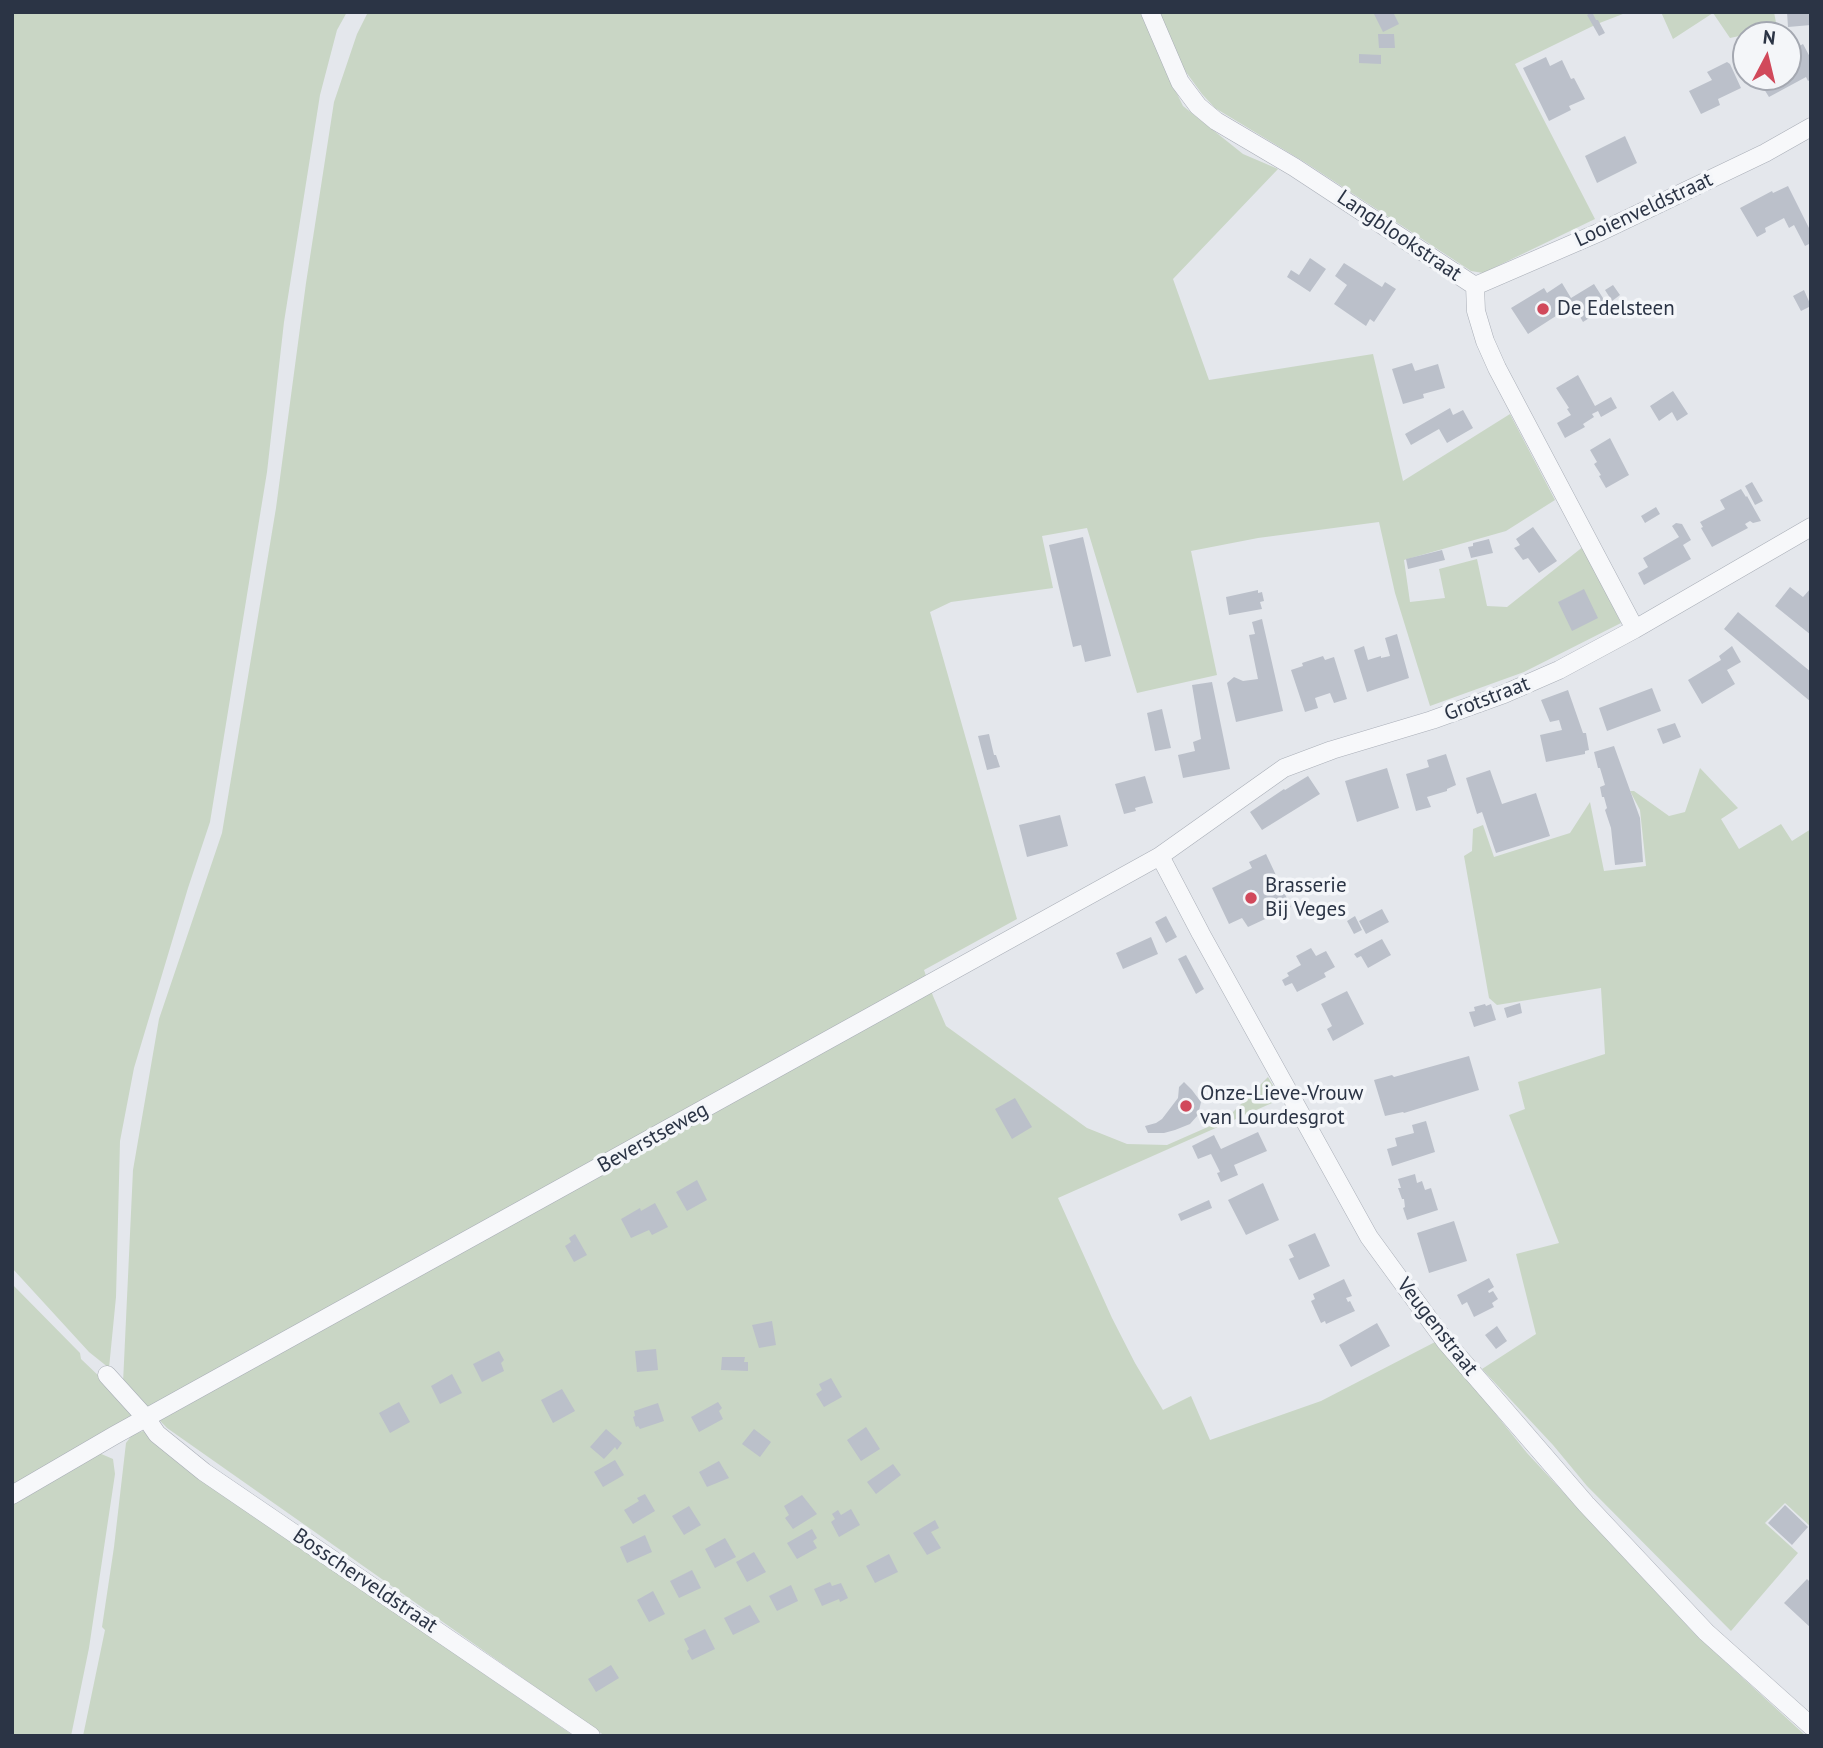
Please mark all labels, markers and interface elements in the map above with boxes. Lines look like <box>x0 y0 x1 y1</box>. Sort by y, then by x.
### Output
north arrow <box>1732 21 1802 91</box>
text: N <box>1762 24 1777 50</box>
street label: Looienveldstraat <box>1571 167 1717 253</box>
street label: Langblookstraat <box>1332 185 1466 287</box>
place label: De Edelsteen <box>1557 296 1675 322</box>
marker: De Edelsteen <box>1535 301 1551 317</box>
street label: Grotstraat <box>1441 671 1533 727</box>
place label: Brasserie Bij Veges <box>1265 873 1347 923</box>
marker: Brasserie Bij Veges <box>1243 890 1259 906</box>
place label: Onze-Lieve-Vrouw van Lourdesgrot <box>1200 1081 1363 1131</box>
street label: Beverstseweg <box>593 1097 713 1179</box>
marker: Onze-Lieve-Vrouw van Lourdesgrot <box>1178 1098 1194 1114</box>
street label: Veugenstraat <box>1391 1273 1483 1381</box>
street label: Bosscherveldstraat <box>288 1523 442 1639</box>

